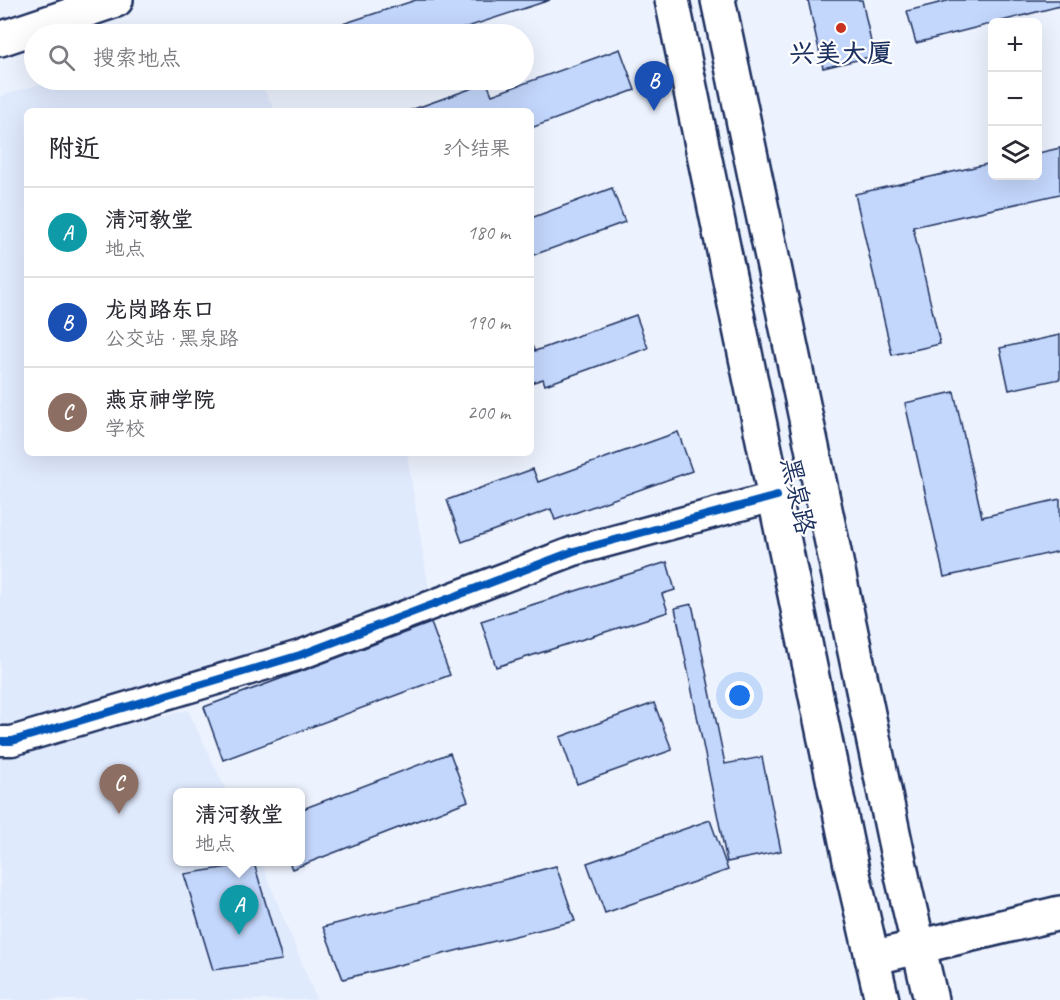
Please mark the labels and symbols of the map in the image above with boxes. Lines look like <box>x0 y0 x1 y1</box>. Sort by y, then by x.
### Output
marker: 兴美大厦 <box>834 21 848 35</box>
place label: 兴美大厦 <box>789 37 893 70</box>
pin: B <box>634 62 674 111</box>
street label: 黑泉路 <box>774 454 822 538</box>
your location <box>725 681 754 710</box>
pin: C <box>100 764 138 814</box>
pin: A <box>220 886 258 935</box>

